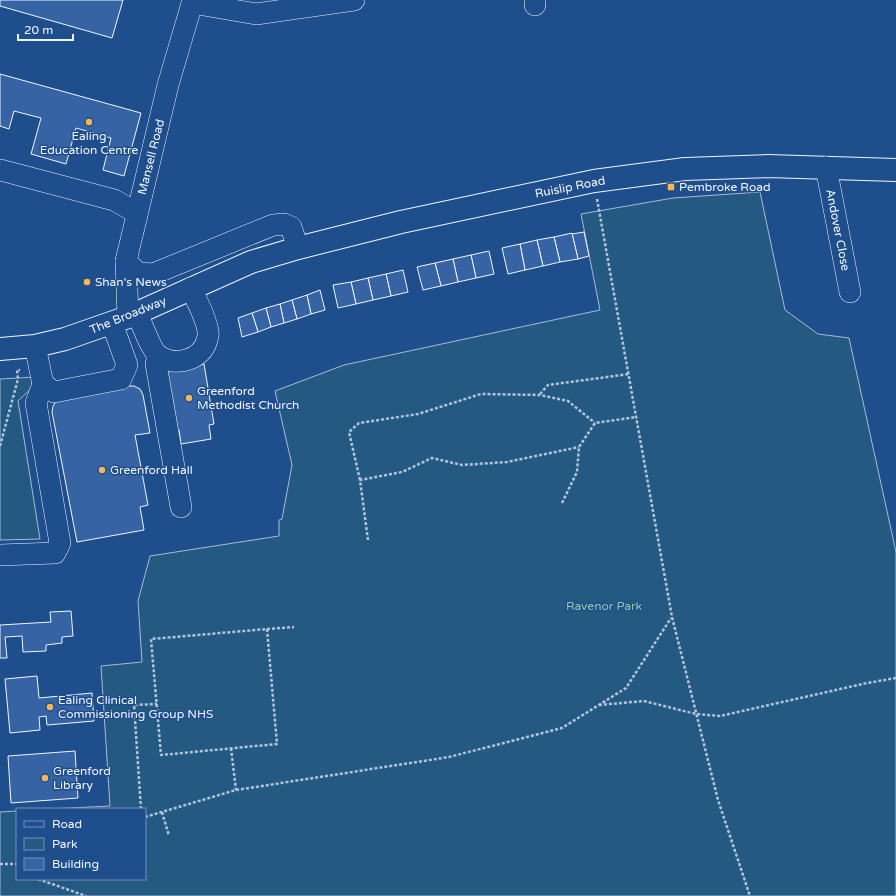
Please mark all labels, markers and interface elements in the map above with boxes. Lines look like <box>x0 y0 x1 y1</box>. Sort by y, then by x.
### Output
scale bar <box>18 16 73 42</box>
text: 20 m <box>24 23 53 37</box>
marker: Ealing Education Centre <box>84 117 94 127</box>
street label: Mansell Road <box>135 118 167 196</box>
place label: Ealing Education Centre <box>40 129 138 157</box>
street label: Ruislip Road <box>534 173 606 201</box>
place label: Pembroke Road <box>679 180 771 194</box>
marker: Pembroke Road <box>666 182 676 192</box>
street label: Andover Close <box>823 188 853 272</box>
place label: Shan's News <box>95 275 167 289</box>
marker: Shan's News <box>82 277 92 287</box>
street label: The Broadway <box>88 293 169 337</box>
place label: Greenford Methodist Church <box>197 384 299 412</box>
marker: Greenford Methodist Church <box>184 393 194 403</box>
place label: Greenford Hall <box>110 463 193 477</box>
marker: Greenford Hall <box>97 465 107 475</box>
park label: Ravenor Park <box>566 599 643 613</box>
place label: Ealing Clinical Commissioning Group NHS <box>58 693 213 721</box>
marker: Ealing Clinical Commissioning Group NHS <box>45 702 55 712</box>
place label: Greenford Library <box>53 764 111 792</box>
marker: Greenford Library <box>40 773 50 783</box>
legend <box>16 808 146 880</box>
text: Road <box>52 817 82 831</box>
text: Park <box>52 837 78 851</box>
text: Building <box>52 857 99 871</box>

